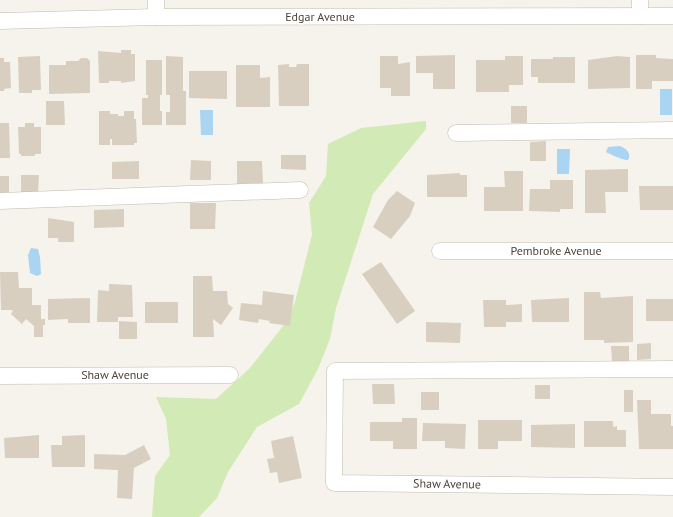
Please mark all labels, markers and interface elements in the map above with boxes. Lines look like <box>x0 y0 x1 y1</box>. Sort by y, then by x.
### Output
street label: Edgar Avenue <box>285 9 355 24</box>
street label: Pembroke Avenue <box>510 243 602 258</box>
street label: Shaw Avenue <box>81 367 149 382</box>
street label: Shaw Avenue <box>413 475 481 492</box>

